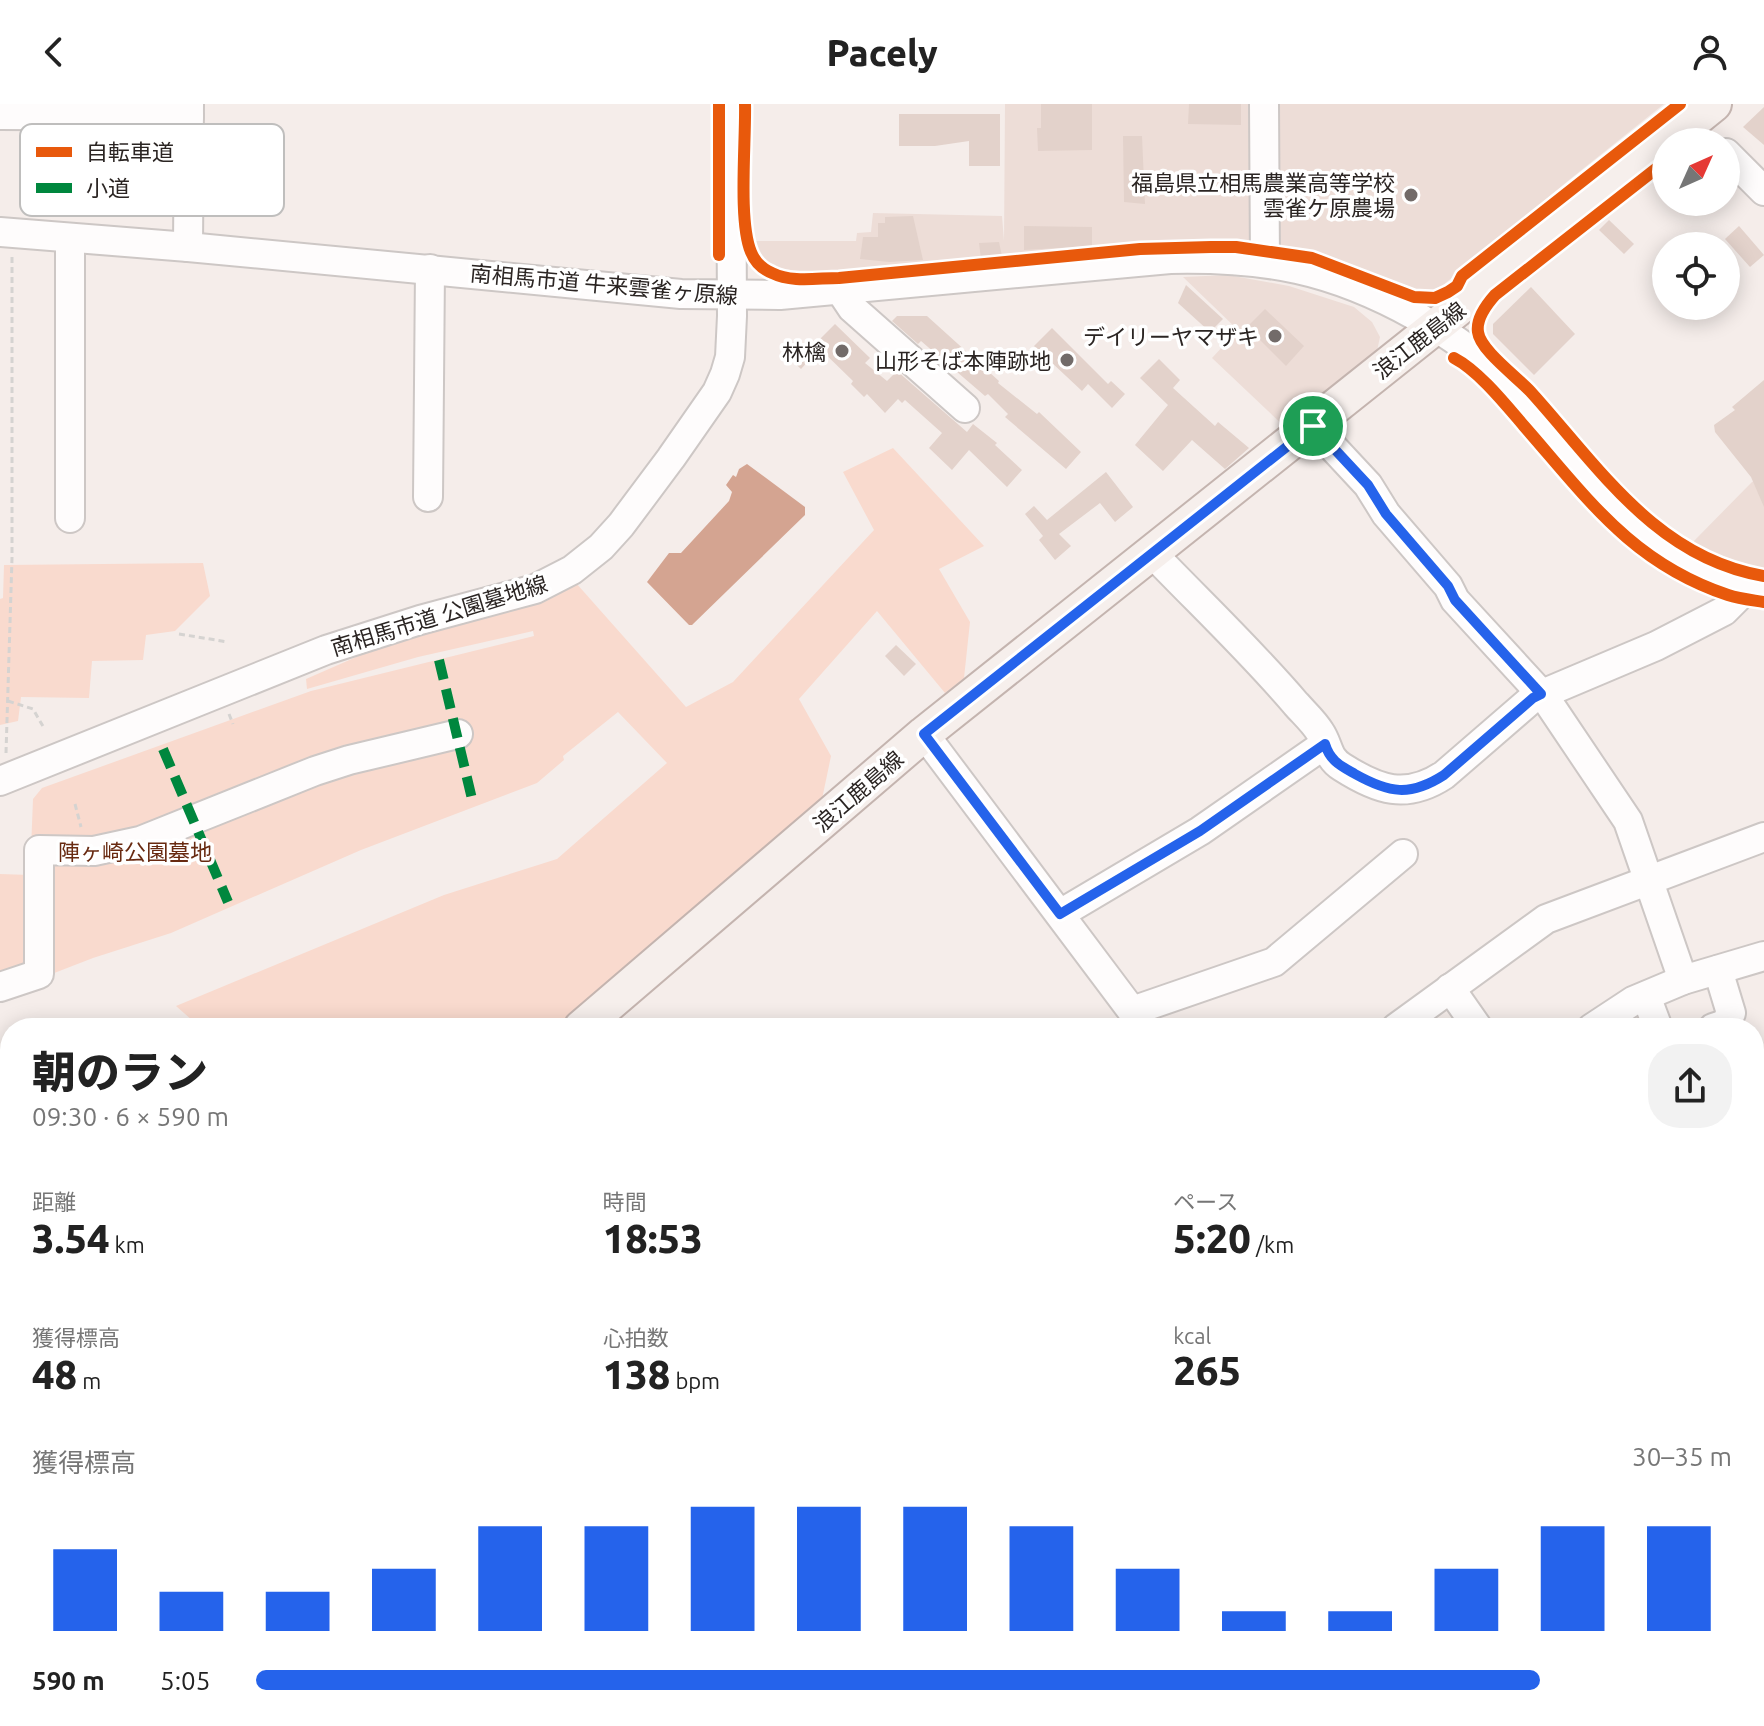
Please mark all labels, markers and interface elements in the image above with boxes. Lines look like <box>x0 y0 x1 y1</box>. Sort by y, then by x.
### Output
icon: back <box>32 30 76 74</box>
icon: person <box>1688 30 1732 74</box>
text: Pacely <box>826 32 938 73</box>
legend <box>20 124 284 216</box>
north arrow <box>1652 128 1740 216</box>
map controls <box>1652 128 1740 320</box>
text: 自転車道 <box>86 139 174 164</box>
place label: 福島県立相馬農業高等学校 雲雀ケ原農場 <box>1131 170 1395 220</box>
text: 小道 <box>86 175 130 200</box>
marker: 福島県立相馬農業高等学校 雲雀ケ原農場 <box>1402 186 1420 204</box>
button: locate <box>1652 232 1740 320</box>
street label: 南相馬市道 牛来雲雀ヶ原線 <box>469 260 739 308</box>
street label: 浪江鹿島線 <box>1368 296 1470 384</box>
place label: デイリーヤマザキ <box>1083 324 1259 349</box>
marker: デイリーヤマザキ <box>1266 327 1284 345</box>
place label: 林檎 <box>782 339 826 364</box>
marker: 林檎 <box>833 342 851 360</box>
place label: 山形そば本陣跡地 <box>875 348 1051 373</box>
marker: 山形そば本陣跡地 <box>1058 351 1076 369</box>
pin <box>1279 392 1347 460</box>
icon: arrive <box>1291 404 1335 448</box>
street label: 南相馬市道 公園墓地線 <box>328 570 550 660</box>
street label: 浪江鹿島線 <box>808 745 908 837</box>
park label: 陣ヶ崎公園墓地 <box>58 839 212 864</box>
button: share <box>1648 1044 1732 1128</box>
text: 朝のラン <box>32 1047 208 1096</box>
text: 09:30 · 6 × 590 m <box>32 1102 229 1131</box>
text: 距離 <box>32 1189 76 1214</box>
text: 時間 <box>603 1189 647 1214</box>
text: ペース <box>1173 1189 1238 1214</box>
text: 3.54 <box>32 1216 110 1261</box>
text: 18:53 <box>603 1216 703 1261</box>
text: 5:20 <box>1173 1216 1251 1261</box>
text: km <box>110 1232 145 1257</box>
text: /km <box>1251 1232 1294 1257</box>
text: kcal <box>1173 1323 1211 1348</box>
text: 獲得標高 <box>32 1325 120 1350</box>
text: 心拍数 <box>603 1325 669 1350</box>
text: 265 <box>1173 1348 1241 1393</box>
text: 48 <box>32 1352 77 1397</box>
text: 138 <box>603 1352 670 1397</box>
text: m <box>77 1368 101 1393</box>
text: bpm <box>670 1368 720 1393</box>
text: 30–35 m <box>1632 1442 1732 1471</box>
text: 獲得標高 <box>32 1448 136 1477</box>
text: 590 m <box>32 1666 105 1695</box>
text: 5:05 <box>160 1666 210 1695</box>

